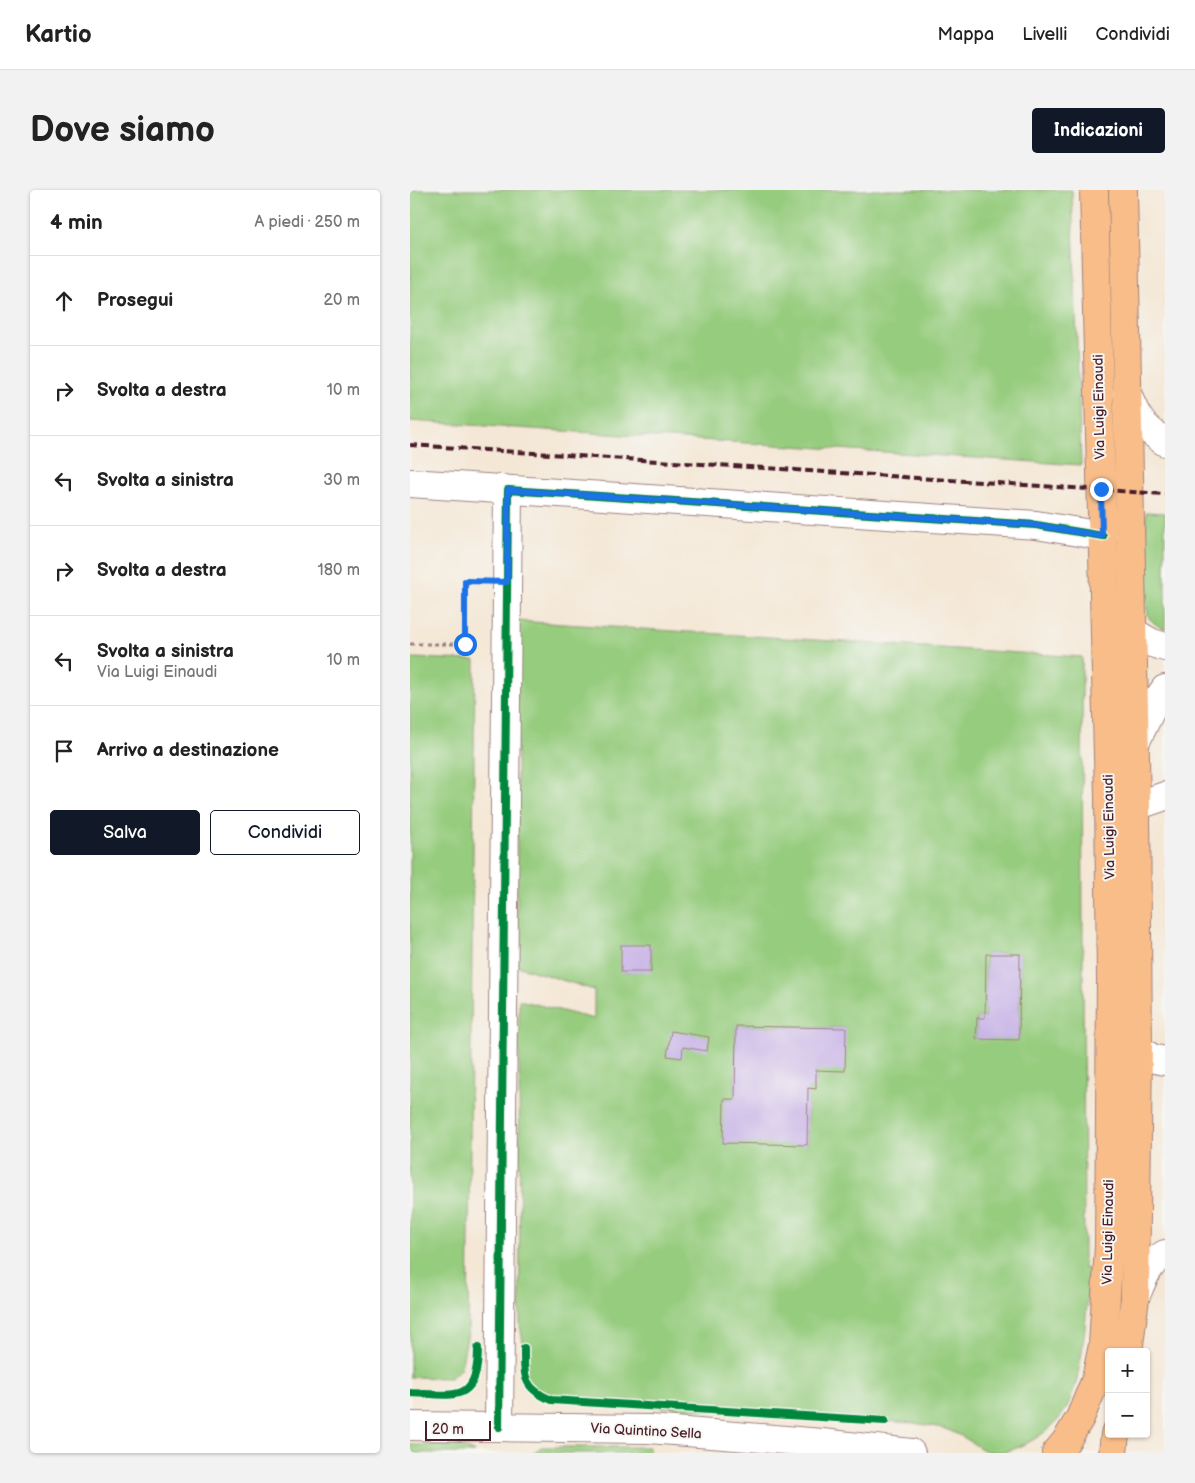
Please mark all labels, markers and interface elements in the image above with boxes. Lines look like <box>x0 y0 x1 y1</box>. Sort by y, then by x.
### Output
text: Kartio <box>25 20 92 49</box>
text: Mappa <box>937 24 994 45</box>
text: Livelli <box>1022 24 1068 45</box>
text: Condividi <box>1096 24 1170 45</box>
button: Indicazioni <box>1032 108 1165 153</box>
text: Dove siamo <box>30 109 215 152</box>
text: 4 min <box>50 210 103 235</box>
text: A piedi · 250 m <box>254 213 360 232</box>
icon: ahead <box>50 287 78 315</box>
text: Prosegui <box>97 289 173 312</box>
text: 20 m <box>324 291 360 310</box>
street label: Via Luigi Einaudi <box>1090 354 1108 460</box>
icon: right <box>50 377 78 405</box>
text: Svolta a destra <box>97 379 227 402</box>
text: 10 m <box>327 381 360 400</box>
icon: left <box>50 467 78 495</box>
text: Svolta a sinistra <box>97 469 234 492</box>
text: 30 m <box>323 471 360 490</box>
route end <box>1090 478 1113 501</box>
icon: right <box>50 557 78 585</box>
text: Svolta a destra <box>97 559 227 582</box>
text: 180 m <box>318 561 360 580</box>
route start <box>454 633 477 656</box>
text: Svolta a sinistra <box>97 640 234 663</box>
icon: left <box>50 647 78 675</box>
text: 10 m <box>327 651 360 670</box>
text: Via Luigi Einaudi <box>97 663 217 682</box>
icon: arrive <box>50 737 78 765</box>
text: Arrivo a destinazione <box>97 739 279 762</box>
street label: Via Luigi Einaudi <box>1100 774 1118 880</box>
button: Salva <box>50 810 200 855</box>
button: Condividi <box>210 810 360 855</box>
street label: Via Luigi Einaudi <box>1099 1179 1117 1285</box>
map controls <box>1105 1348 1150 1438</box>
button: + <box>1105 1348 1150 1393</box>
button: − <box>1105 1393 1150 1438</box>
scale bar <box>425 1418 491 1441</box>
street label: Via Quintino Sella <box>590 1420 702 1442</box>
text: 20 m <box>432 1421 464 1438</box>

